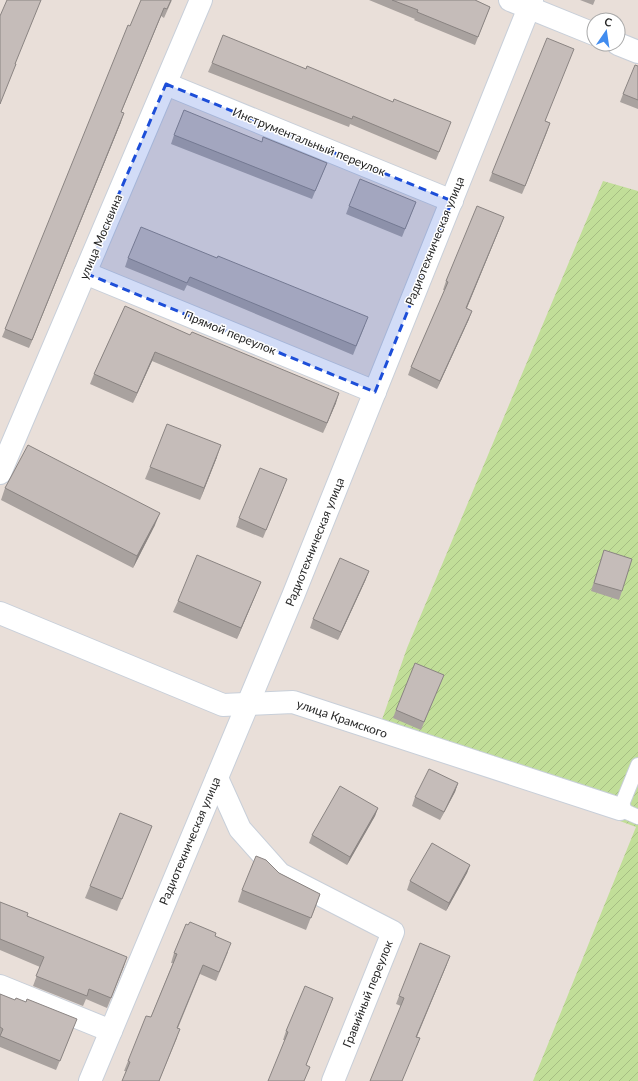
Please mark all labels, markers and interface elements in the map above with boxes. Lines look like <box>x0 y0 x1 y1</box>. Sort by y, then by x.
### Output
north arrow <box>586 12 626 52</box>
text: С <box>603 15 614 29</box>
street label: Инструментальный переулок <box>230 104 389 179</box>
street label: Радиотехническая улица <box>402 174 467 307</box>
street label: улица Москвина <box>76 192 125 282</box>
street label: Прямой переулок <box>182 307 279 358</box>
street label: Радиотехническая улица <box>282 475 347 608</box>
street label: улица Крамского <box>295 696 390 741</box>
street label: Радиотехническая улица <box>156 774 223 907</box>
street label: Гравийный переулок <box>339 937 396 1050</box>

